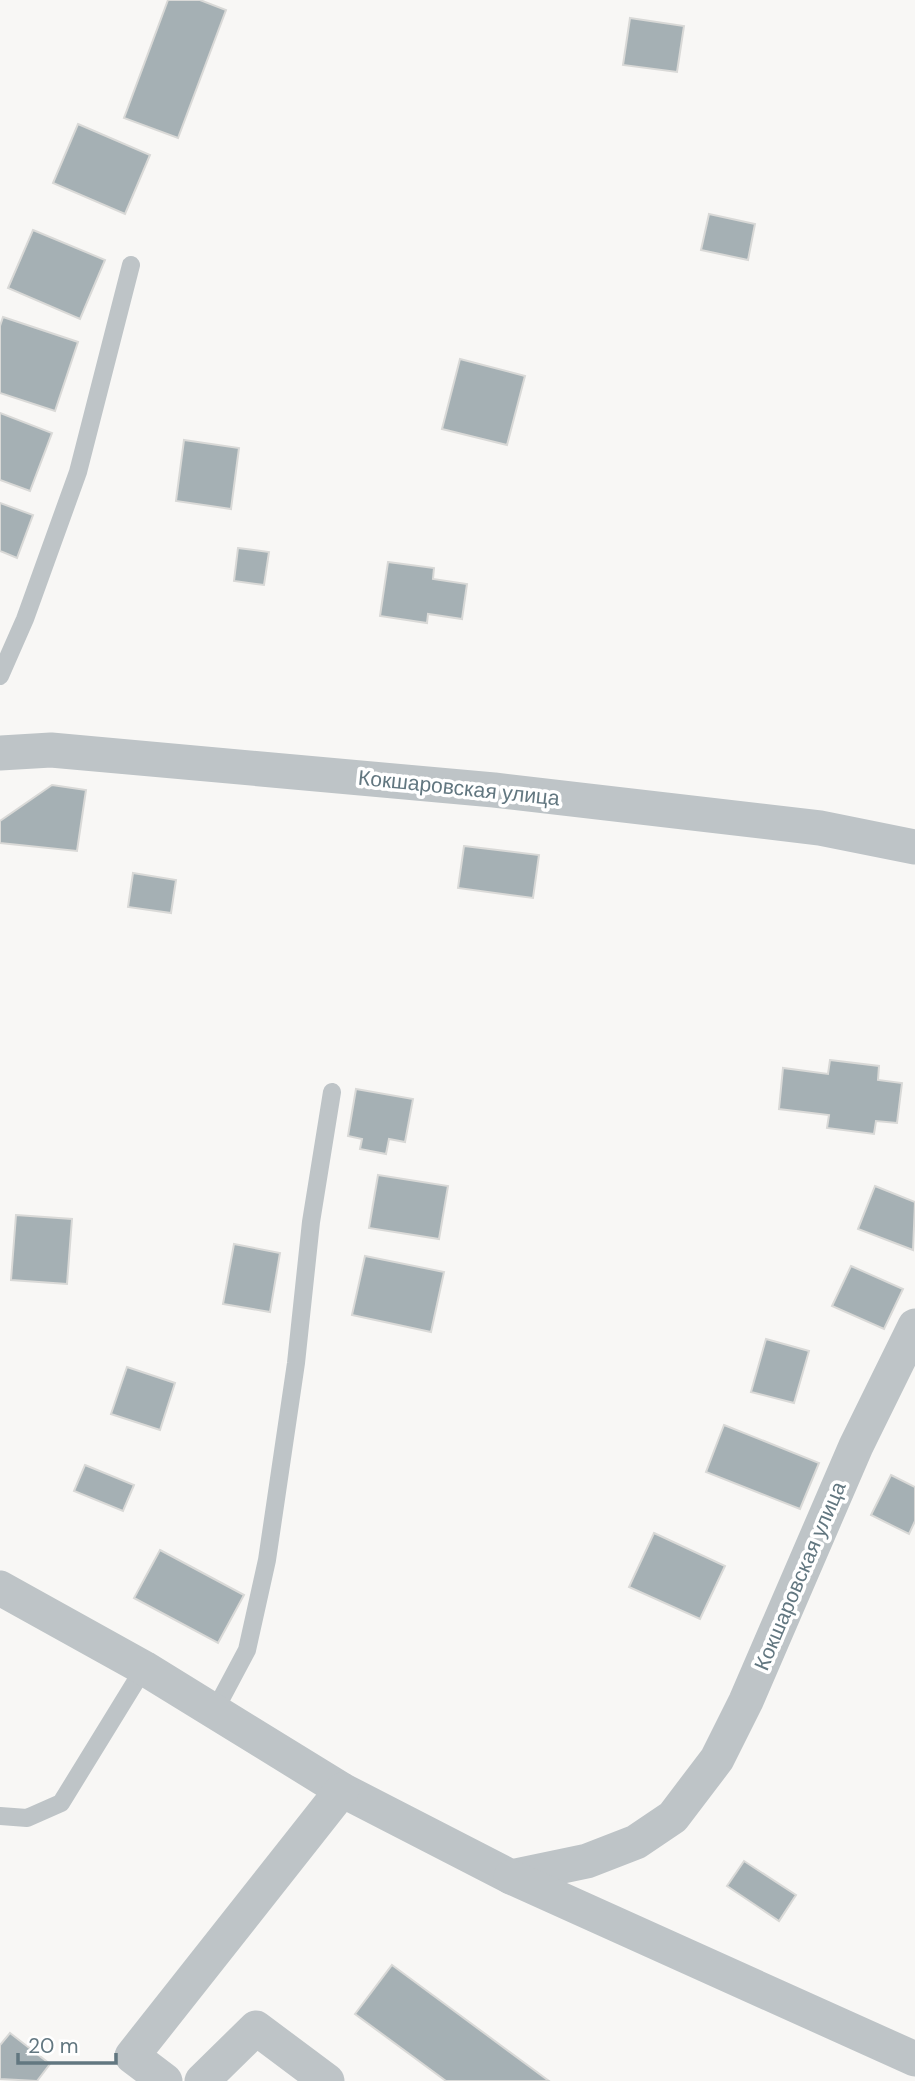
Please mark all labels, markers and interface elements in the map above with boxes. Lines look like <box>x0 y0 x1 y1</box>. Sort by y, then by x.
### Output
street label: Кокшаровская улица <box>357 763 561 813</box>
street label: Кокшаровская улица <box>748 1477 853 1675</box>
scale bar <box>18 2022 116 2066</box>
text: 20 m <box>28 2032 79 2060</box>

